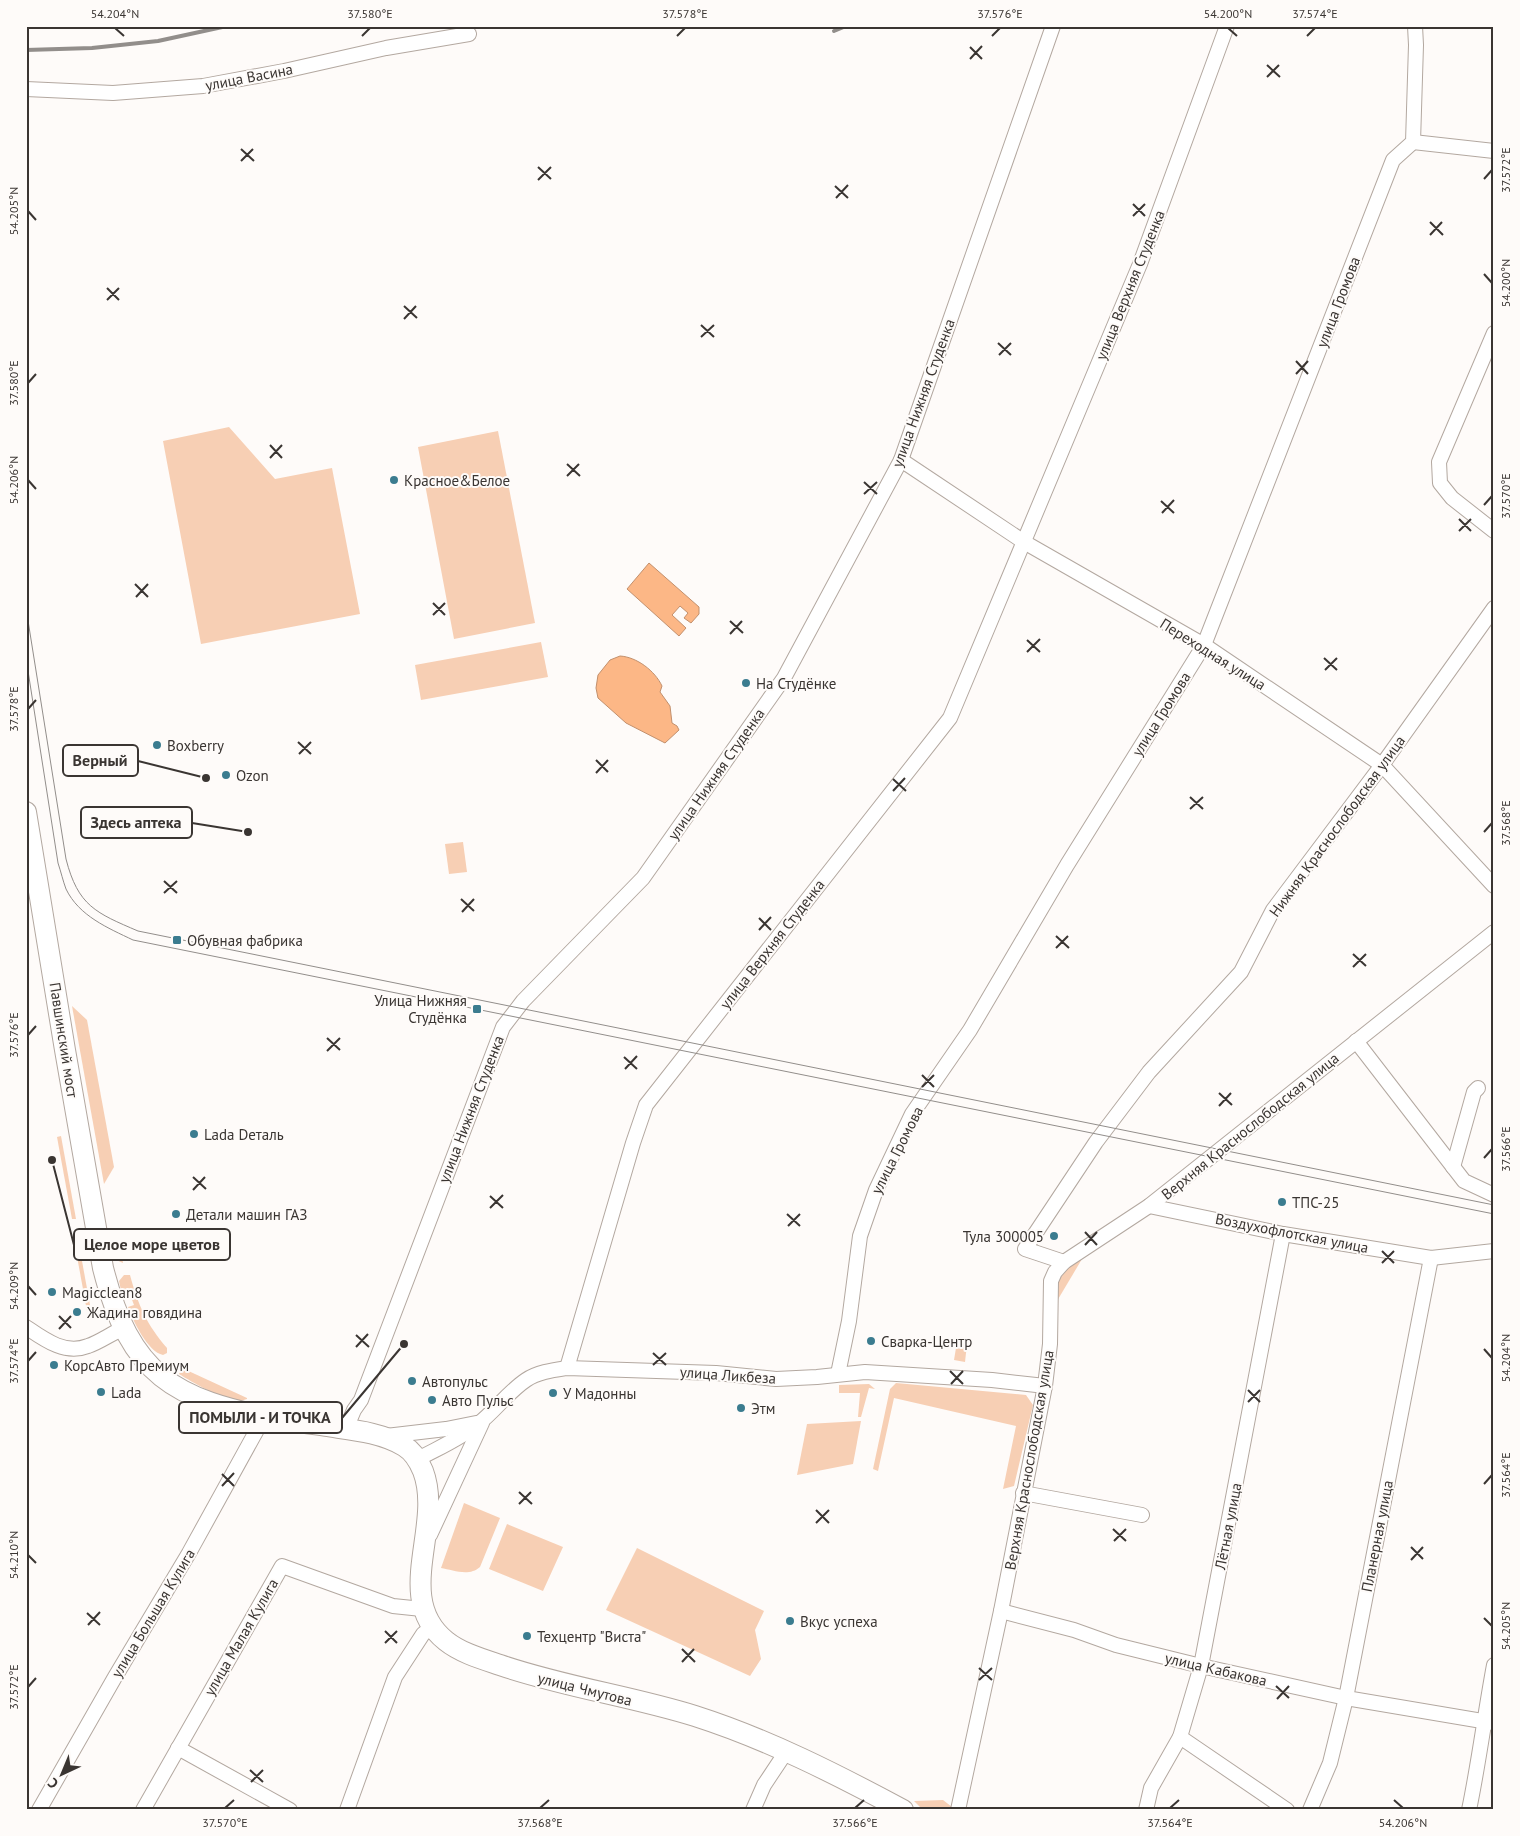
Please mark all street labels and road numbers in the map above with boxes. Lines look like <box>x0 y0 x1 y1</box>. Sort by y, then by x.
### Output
street label: улица Васина <box>204 59 294 95</box>
street label: улица Верхняя Cтуденка <box>1091 207 1169 363</box>
street label: улица Громова <box>1312 254 1364 350</box>
street label: улица Нижняя Cтуденкa <box>887 316 959 470</box>
street label: Переходная улица <box>1157 614 1269 694</box>
street label: улица Громова <box>1128 668 1194 760</box>
street label: улица Нижняя Cтуденкa <box>663 704 769 844</box>
street label: Нижняя Краснослободская улица <box>1265 732 1409 920</box>
street label: улица Верхняя Студенка <box>715 875 829 1013</box>
street label: Павшинский мост <box>45 981 83 1099</box>
street label: улица Нижняя Cтуденкa <box>434 1033 508 1185</box>
street label: Верхняя Краснослободская улица <box>1157 1048 1343 1204</box>
street label: улица Громова <box>867 1103 927 1197</box>
street label: Воздухофлотская улица <box>1214 1209 1370 1257</box>
street label: Верхняя Краснослободская улица <box>1000 1349 1058 1571</box>
street label: улица Ликбеза <box>679 1362 777 1388</box>
street label: Планерная улица <box>1357 1478 1397 1594</box>
street label: Лётная улица <box>1210 1481 1246 1572</box>
street label: улица Большая Кулига <box>107 1545 199 1681</box>
street label: улица Малая Кулига <box>200 1575 282 1699</box>
street label: улица Кабакова <box>1163 1648 1269 1690</box>
street label: улица Чмутова <box>536 1668 634 1710</box>

